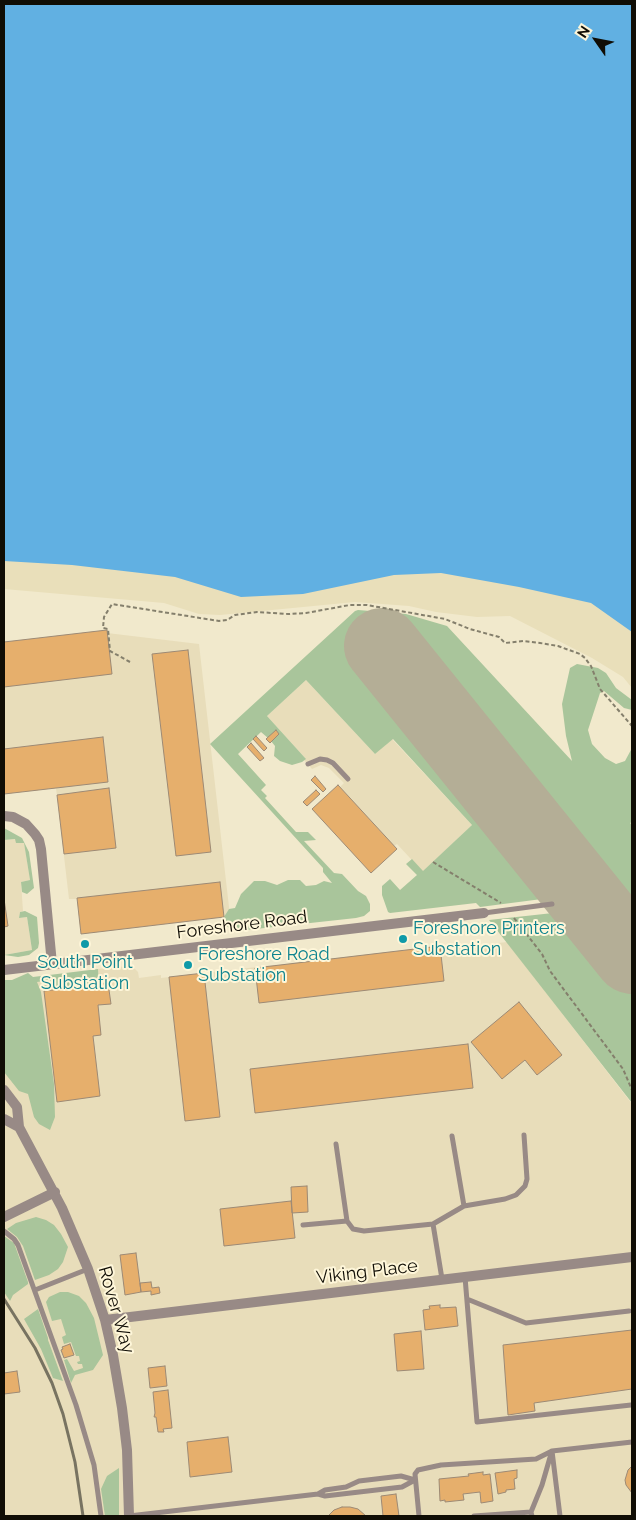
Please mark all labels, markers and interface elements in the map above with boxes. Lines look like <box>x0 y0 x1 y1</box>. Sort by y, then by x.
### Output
north arrow <box>571 15 621 65</box>
text: N <box>574 23 593 41</box>
street label: Foreshore Road <box>175 906 309 944</box>
place label: Foreshore Printers Substation <box>413 918 565 961</box>
marker: Foreshore Printers Substation <box>397 933 409 945</box>
marker: South Point Substation <box>79 938 91 950</box>
place label: Foreshore Road Substation <box>198 944 330 986</box>
place label: South Point Substation <box>37 952 133 994</box>
marker: Foreshore Road Substation <box>182 959 194 971</box>
street label: Viking Place <box>315 1255 419 1289</box>
street label: Rover Way <box>93 1264 139 1356</box>

